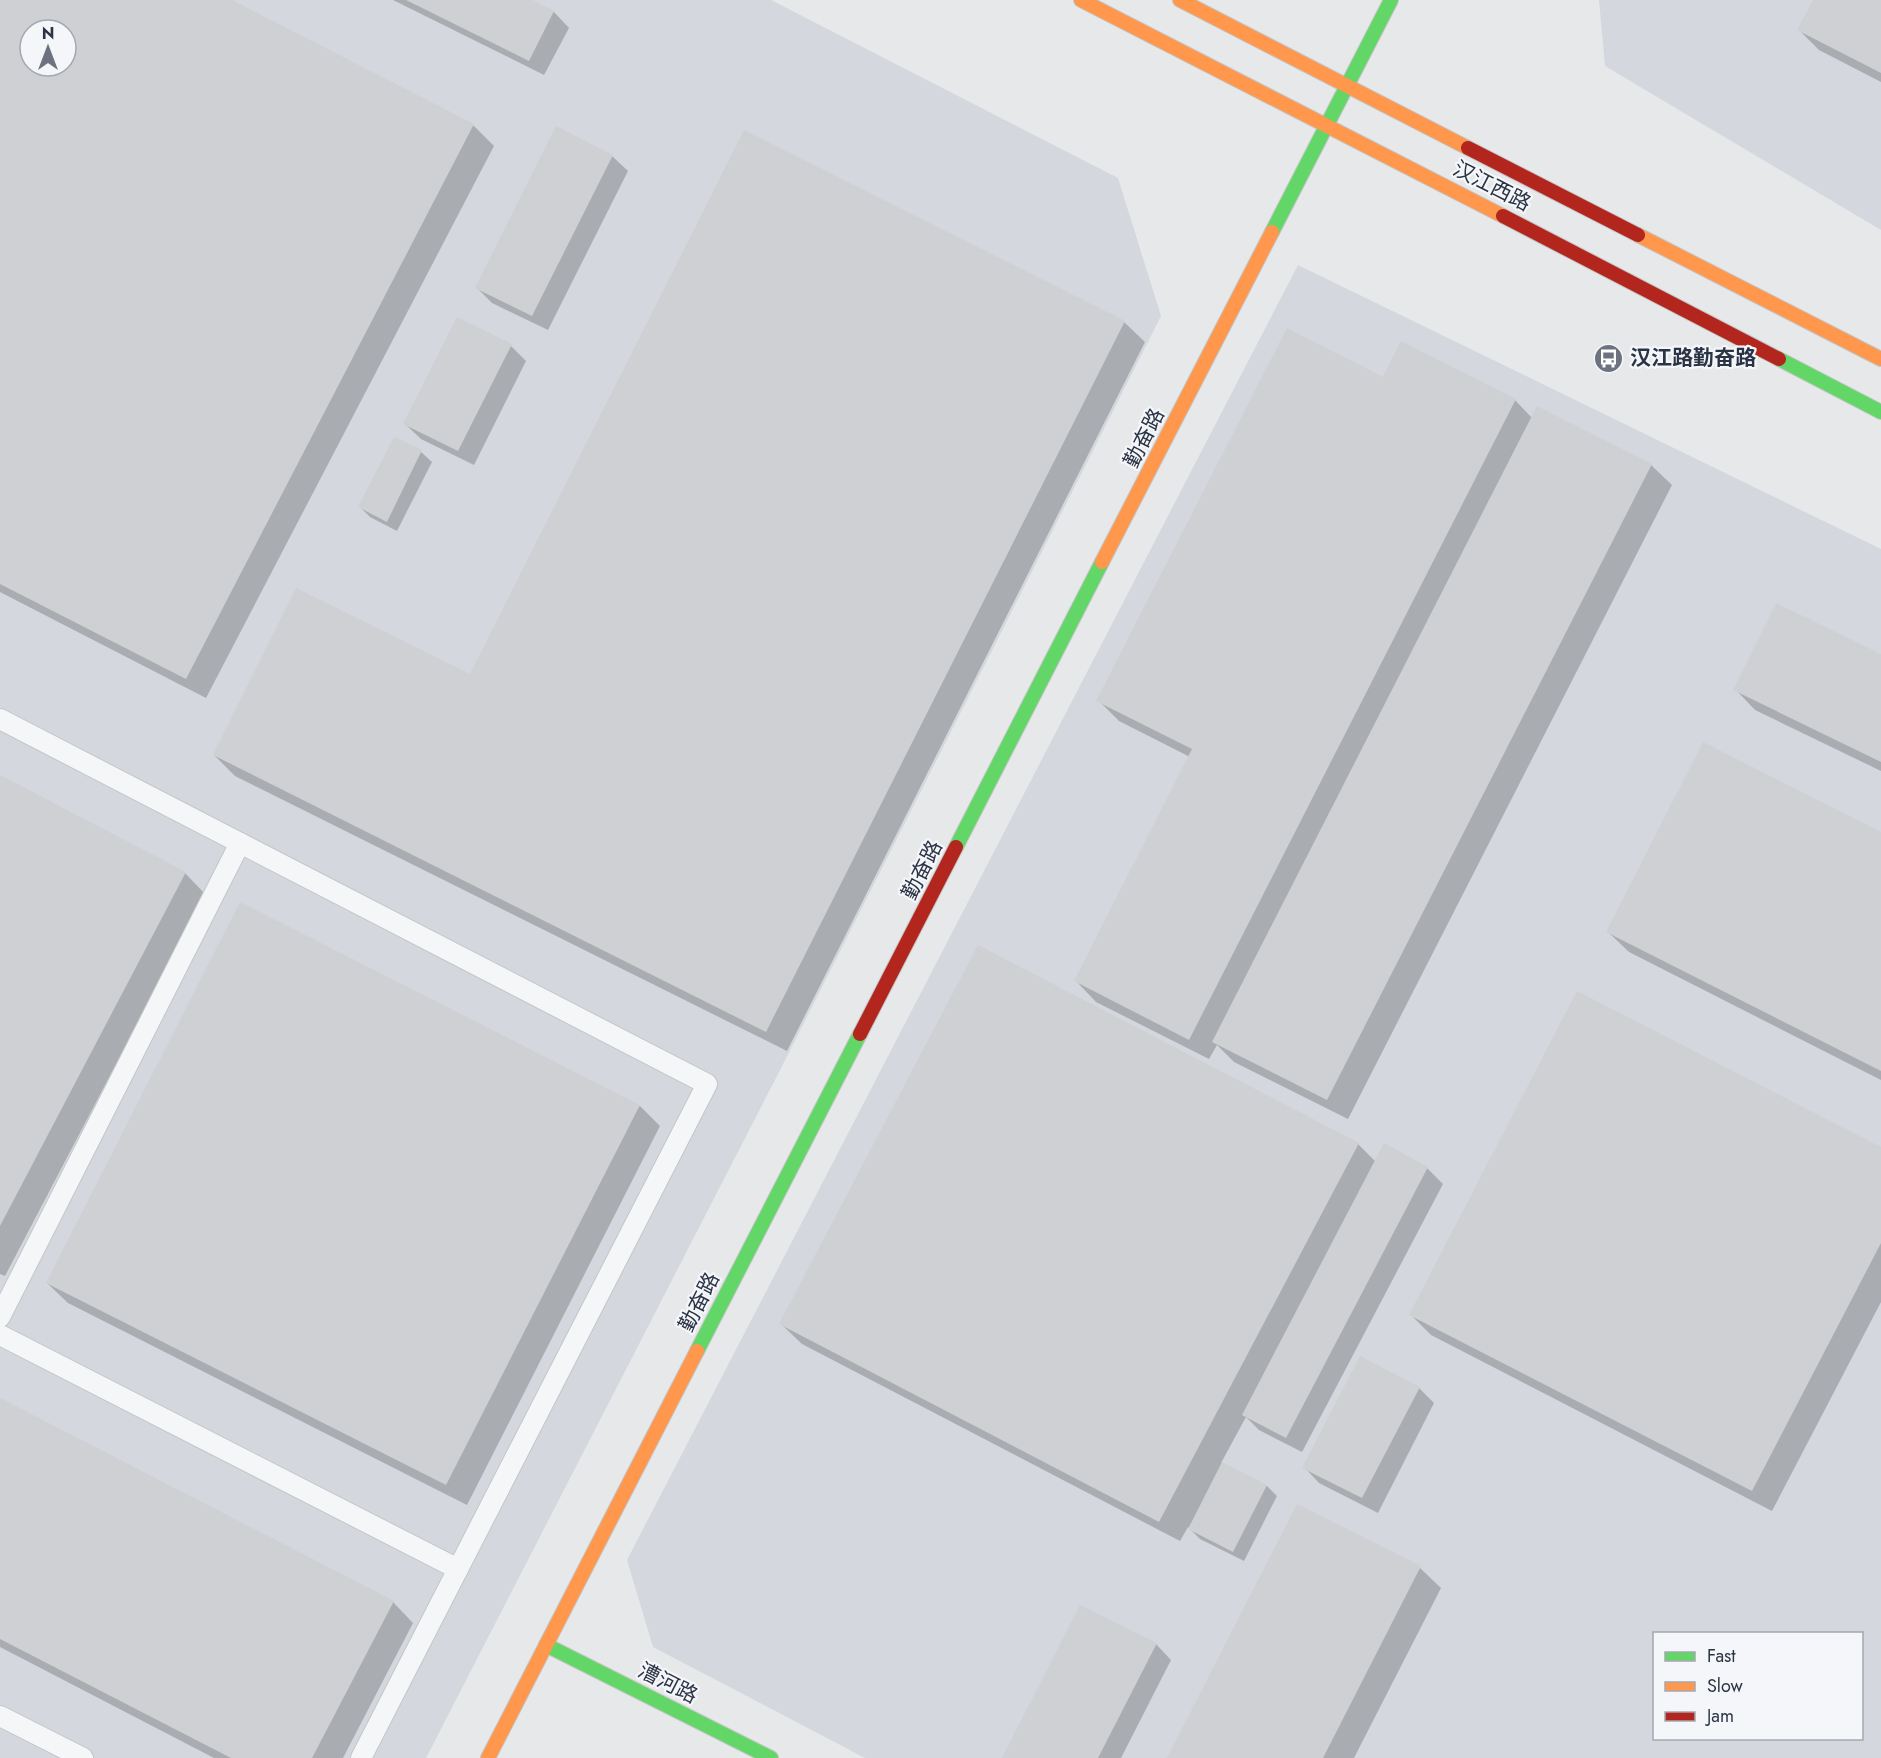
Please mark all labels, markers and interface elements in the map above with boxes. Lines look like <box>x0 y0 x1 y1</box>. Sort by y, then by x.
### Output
north arrow <box>18 18 78 78</box>
text: N <box>42 22 54 45</box>
street label: 汉江西路 <box>1448 154 1536 218</box>
bus stop icon: 汉江路勤奋路 <box>1593 342 1625 374</box>
place label: 汉江路勤奋路 <box>1630 343 1756 373</box>
street label: 勤奋路 <box>1116 403 1172 473</box>
street label: 勤奋路 <box>894 835 950 905</box>
street label: 勤奋路 <box>671 1267 727 1337</box>
legend <box>1653 1632 1863 1740</box>
text: Fast <box>1707 1643 1736 1669</box>
street label: 漕河路 <box>633 1655 703 1711</box>
text: Slow <box>1707 1673 1744 1699</box>
text: Jam <box>1705 1703 1734 1729</box>

